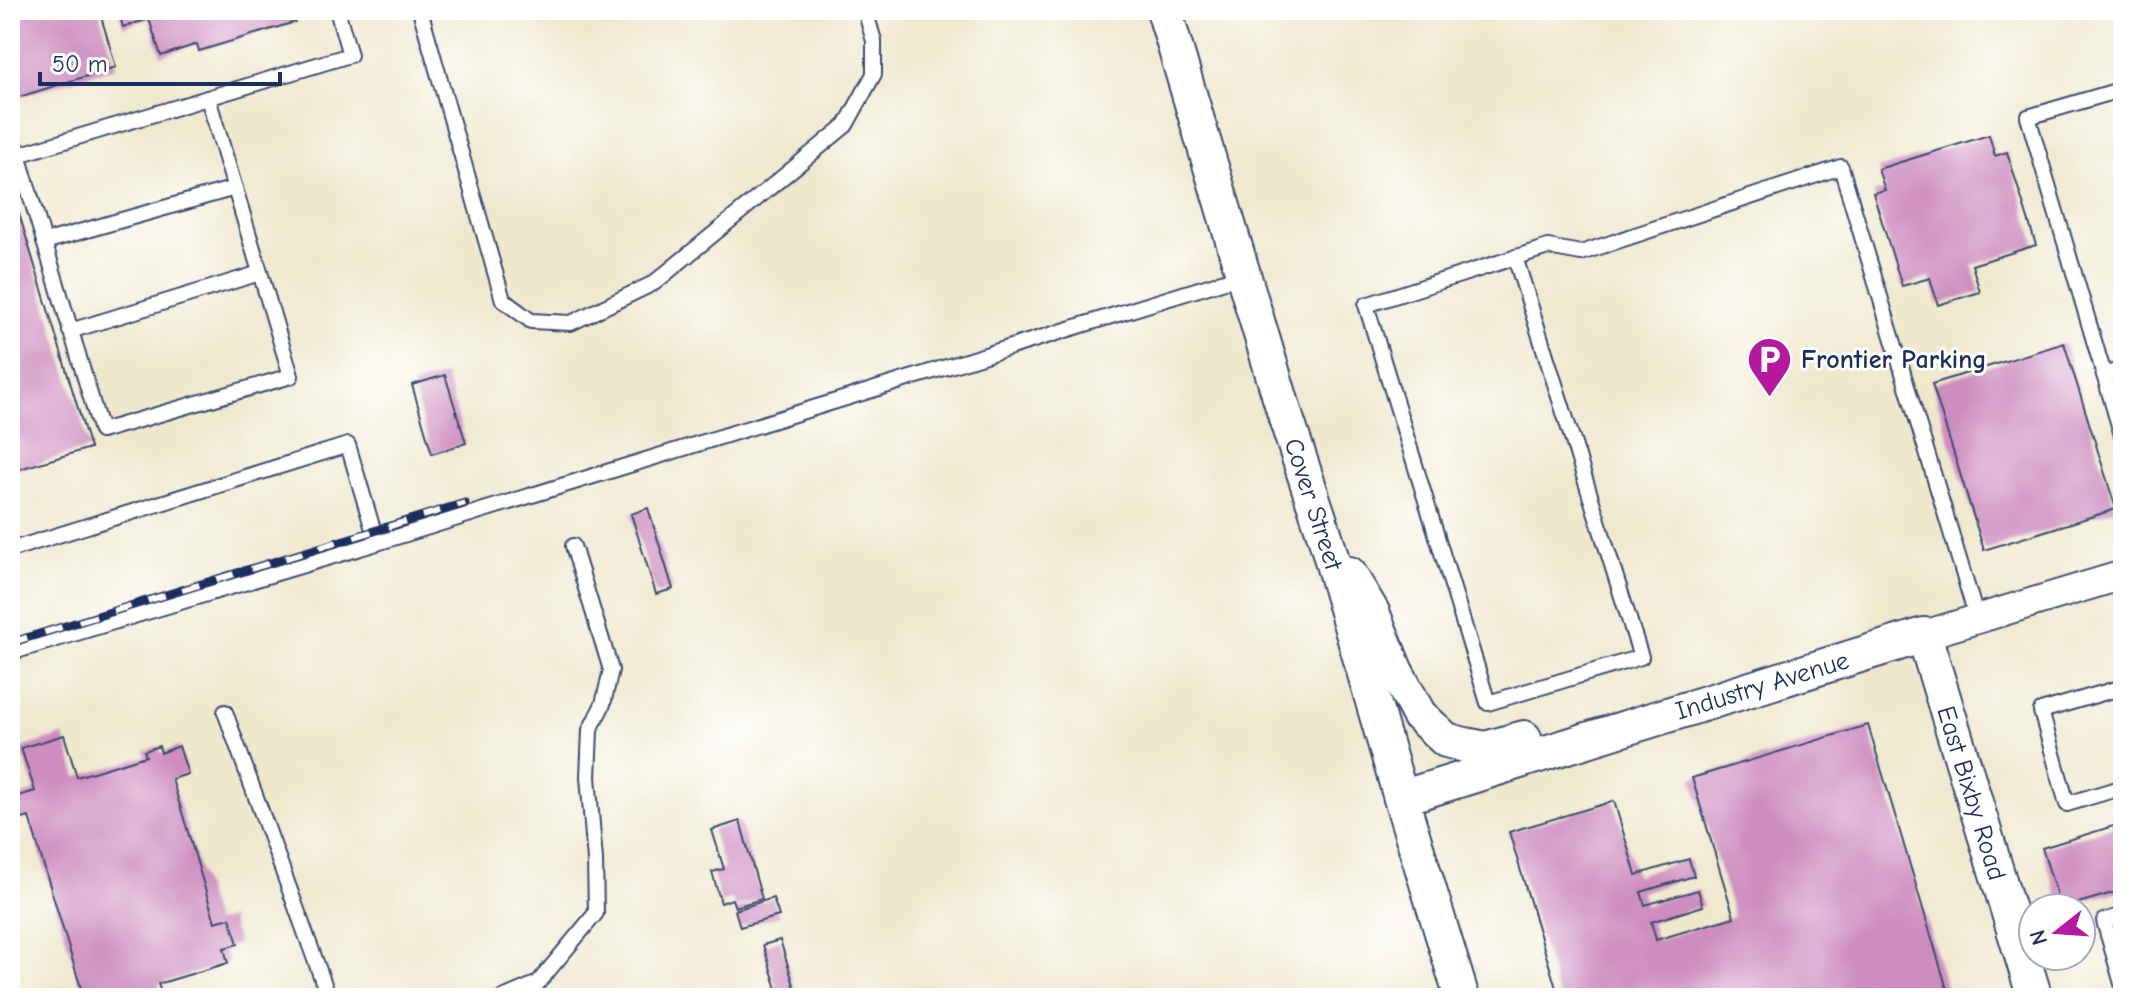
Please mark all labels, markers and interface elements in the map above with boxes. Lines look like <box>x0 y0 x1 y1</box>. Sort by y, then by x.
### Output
scale bar <box>40 36 280 86</box>
text: 50 m <box>52 50 108 78</box>
parking icon: Frontier Parking <box>1746 335 1794 398</box>
place label: Frontier Parking <box>1801 345 1987 375</box>
street label: Cover Street <box>1278 435 1349 576</box>
street label: Industry Avenue <box>1672 645 1853 727</box>
street label: East Bixby Road <box>1930 703 2012 884</box>
north arrow <box>2017 892 2097 972</box>
text: N <box>2024 927 2053 948</box>

